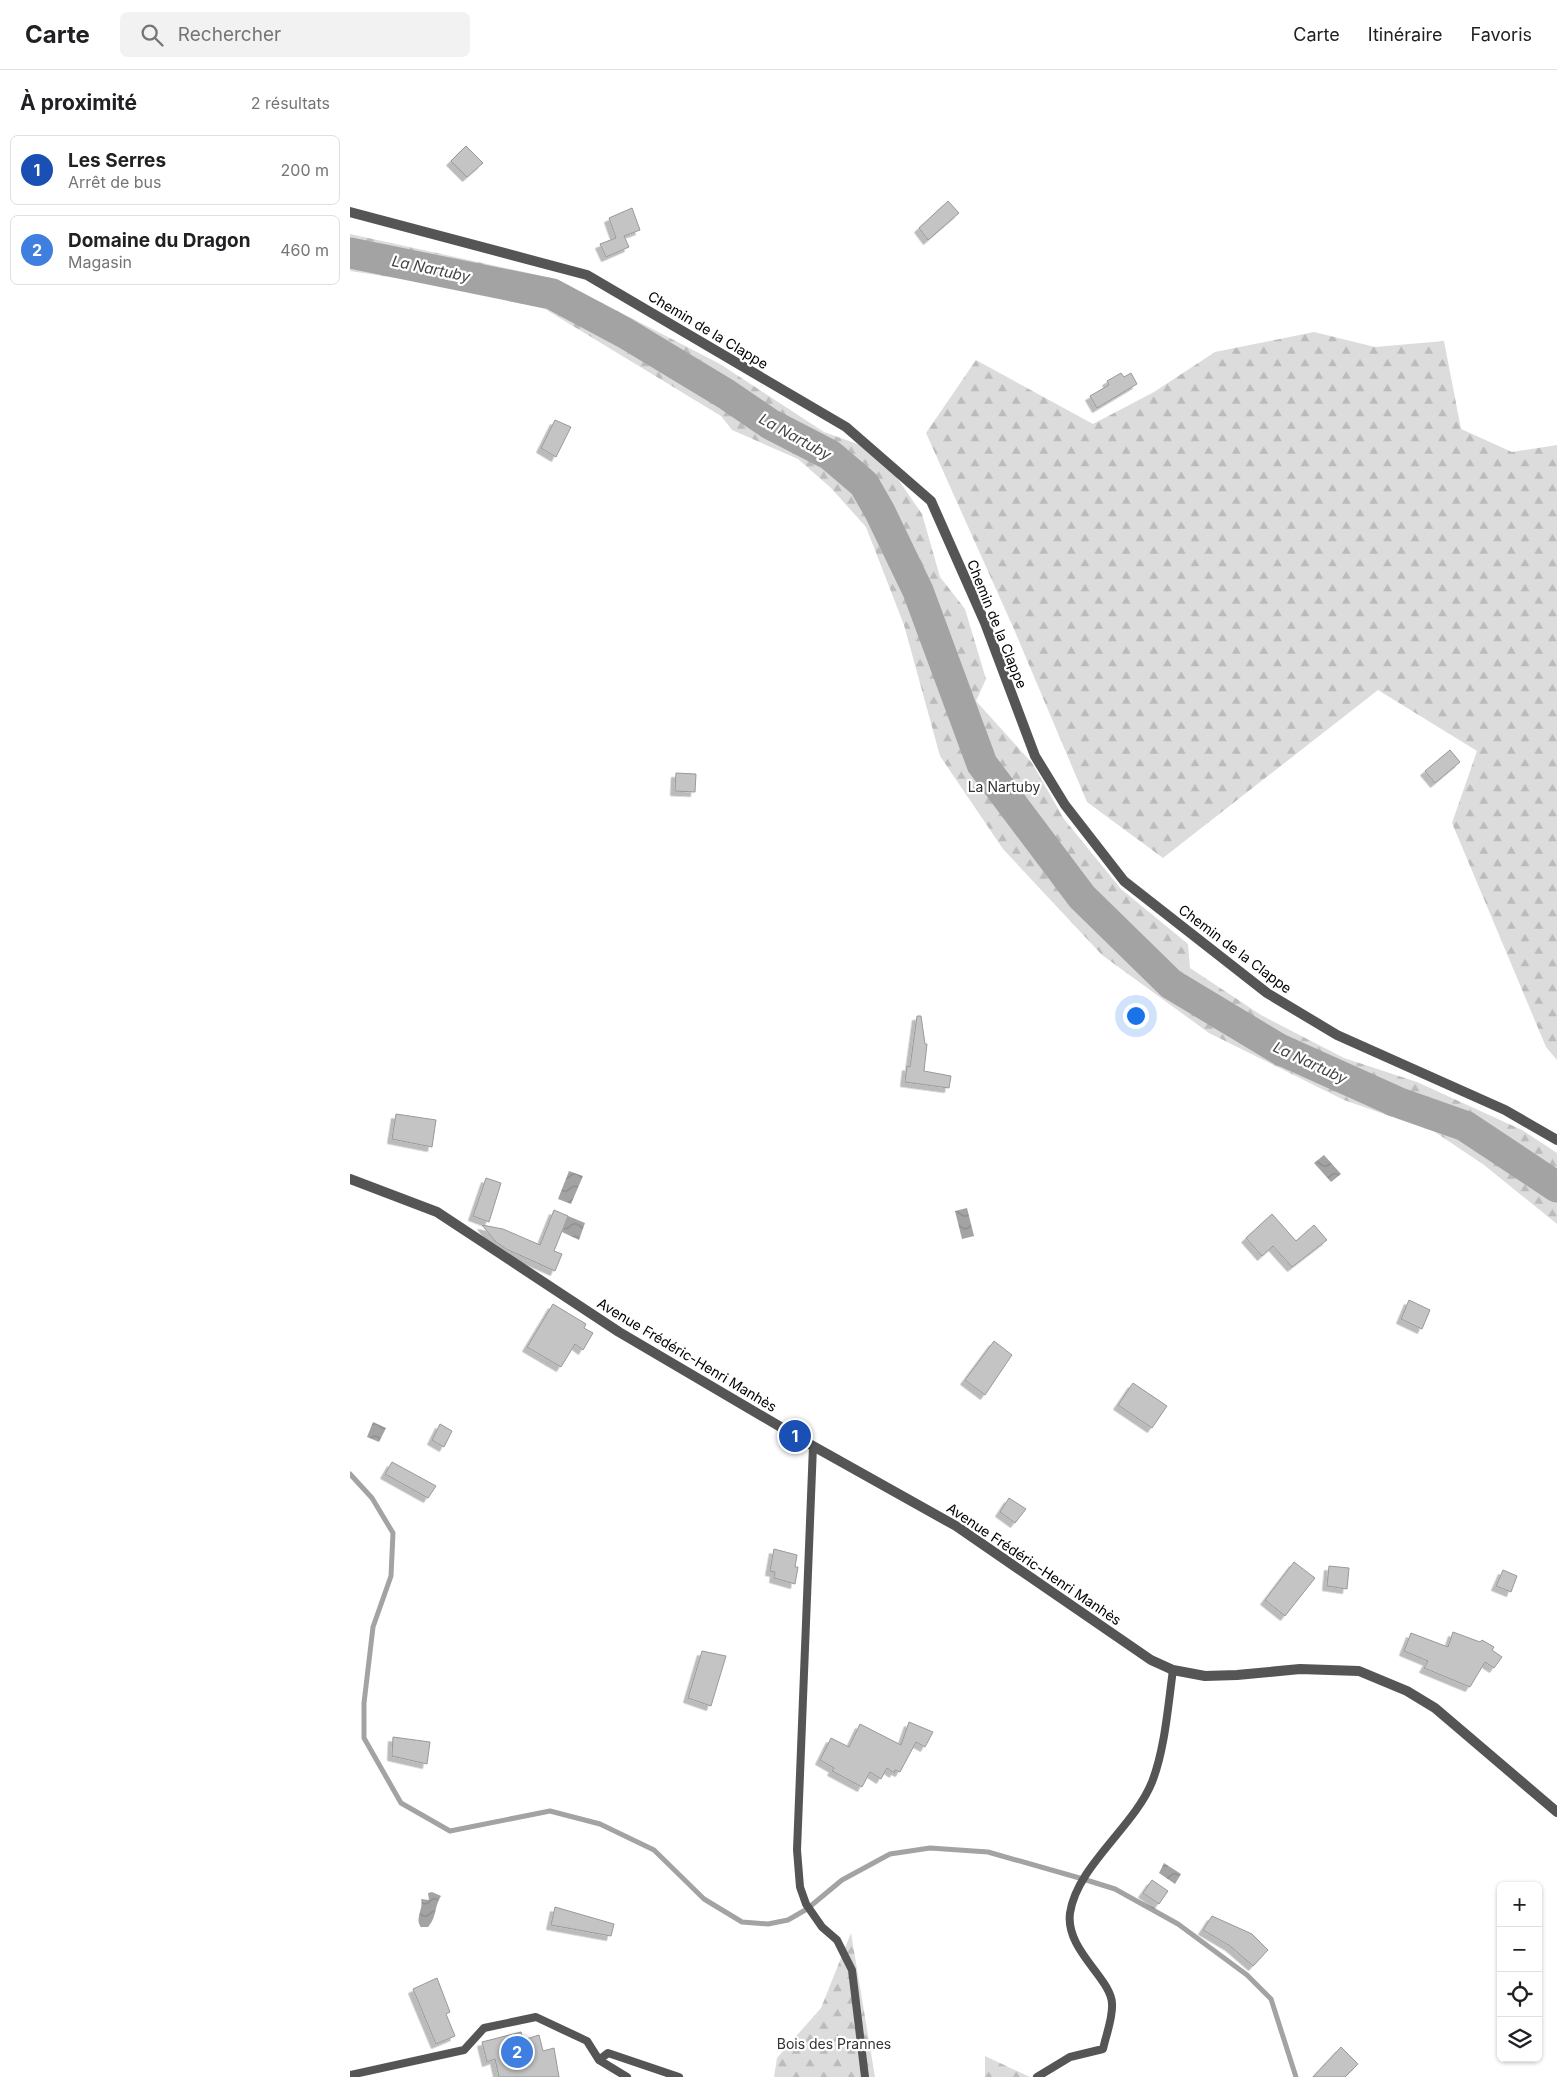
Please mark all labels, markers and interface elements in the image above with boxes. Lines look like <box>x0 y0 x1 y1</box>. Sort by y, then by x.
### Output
search box <box>120 12 470 57</box>
text: Carte <box>25 20 90 49</box>
icon: search <box>138 21 166 49</box>
text: Rechercher <box>178 23 281 46</box>
text: Carte <box>1293 24 1340 45</box>
text: Itinéraire <box>1368 24 1442 45</box>
text: Favoris <box>1470 24 1532 45</box>
text: À proximité <box>20 90 137 115</box>
text: 2 résultats <box>251 93 330 113</box>
text: Les Serres <box>68 149 166 172</box>
text: 1 <box>34 160 40 180</box>
text: 200 m <box>281 160 329 180</box>
text: Arrêt de bus <box>68 172 161 192</box>
text: Domaine du Dragon <box>68 229 251 252</box>
text: 2 <box>32 240 42 260</box>
text: 460 m <box>280 240 329 260</box>
water label: La Nartuby <box>390 251 472 286</box>
text: Magasin <box>68 252 132 272</box>
street label: Chemin de la Clappe <box>645 287 771 372</box>
water label: La Nartuby <box>756 409 835 464</box>
street label: Chemin de la Clappe <box>964 557 1031 691</box>
park label: La Nartuby <box>968 778 1040 795</box>
street label: Chemin de la Clappe <box>1175 901 1295 997</box>
your location <box>1123 1003 1149 1029</box>
water label: La Nartuby <box>1270 1037 1351 1088</box>
street label: Avenue Frédéric-Henri Manhès <box>594 1294 780 1415</box>
pin: 1 <box>779 1417 811 1455</box>
street label: Avenue Frédéric-Henri Manhès <box>944 1499 1125 1628</box>
map controls <box>1497 1882 1542 2062</box>
button: + <box>1497 1882 1542 1927</box>
button: − <box>1497 1927 1542 1972</box>
button: locate <box>1497 1972 1542 2017</box>
button: layers <box>1497 2017 1542 2062</box>
pin: 2 <box>501 2033 533 2071</box>
park label: Bois des Prannes <box>777 2035 891 2052</box>

